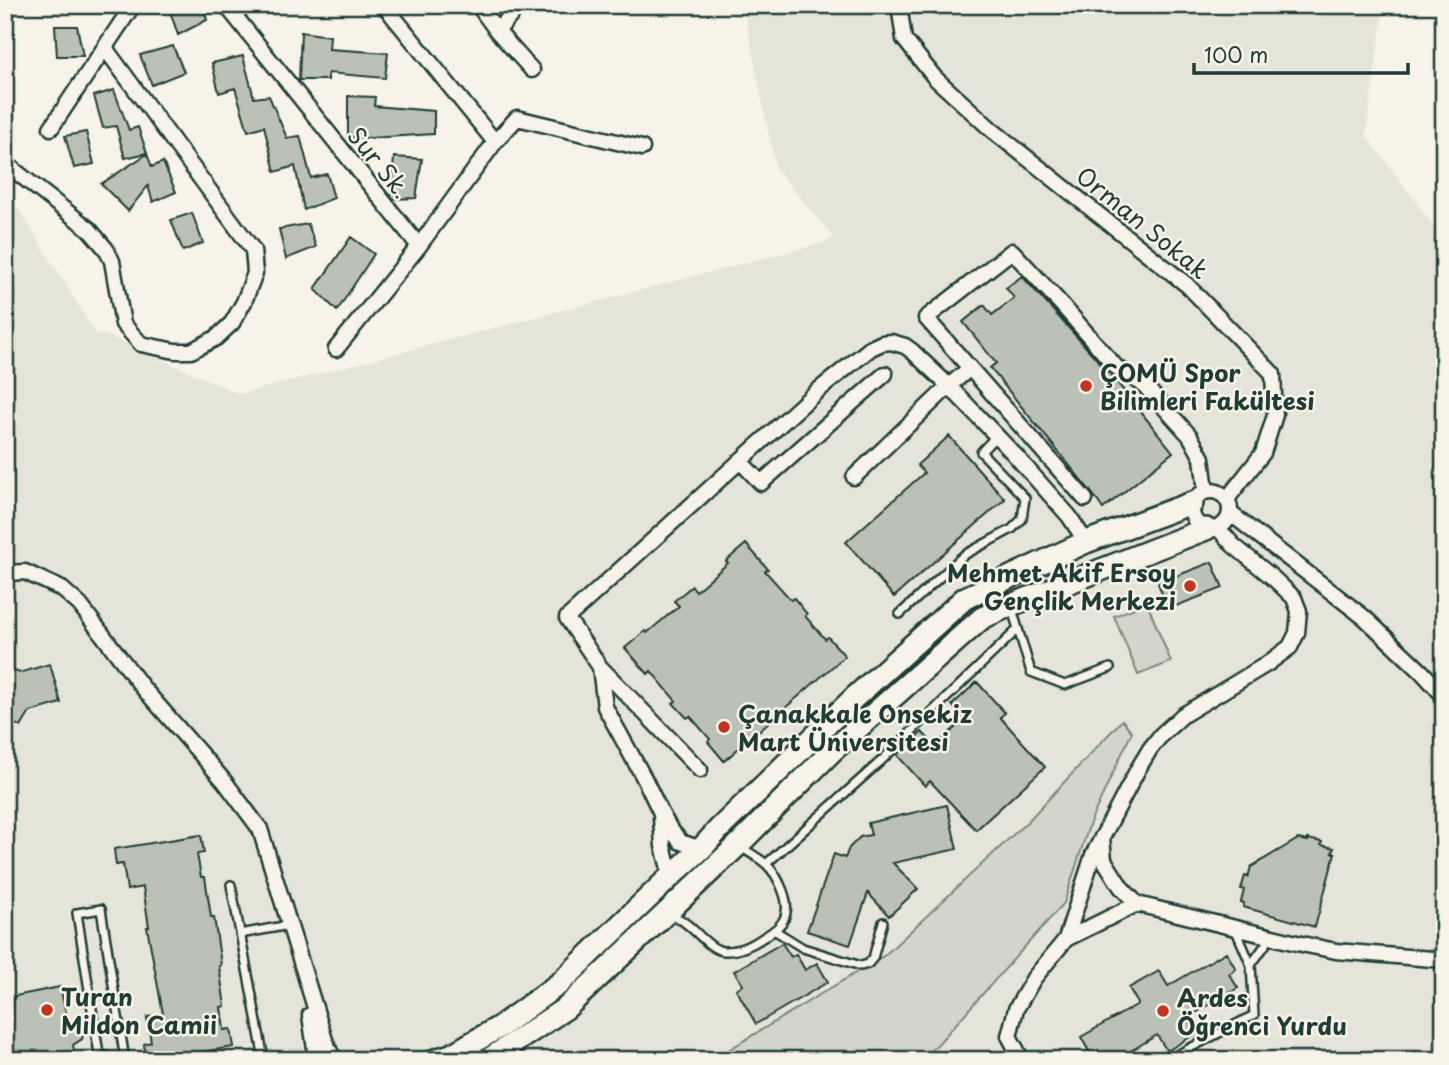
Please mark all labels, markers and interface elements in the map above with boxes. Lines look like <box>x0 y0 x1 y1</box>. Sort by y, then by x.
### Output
scale bar <box>1194 32 1407 76</box>
text: 100 m <box>1204 38 1268 70</box>
street label: Sur Sk. <box>340 118 420 206</box>
street label: Orman Sokak <box>1069 157 1217 287</box>
place label: ÇOMÜ Spor Bilimleri Fakültesi <box>1100 354 1315 418</box>
marker: ÇOMÜ Spor Bilimleri Fakültesi <box>1078 378 1094 394</box>
place label: Mehmet Akif Ersoy Gençlik Merkezi <box>947 554 1176 618</box>
marker: Mehmet Akif Ersoy Gençlik Merkezi <box>1182 578 1198 594</box>
place label: Çanakkale Onsekiz Mart Üniversitesi <box>738 695 972 759</box>
marker: Çanakkale Onsekiz Mart Üniversitesi <box>716 719 732 735</box>
place label: Turan Mildon Camii <box>61 978 217 1042</box>
place label: Ardes Öğrenci Yurdu <box>1177 979 1347 1043</box>
marker: Turan Mildon Camii <box>39 1002 55 1018</box>
marker: Ardes Öğrenci Yurdu <box>1155 1003 1171 1019</box>

